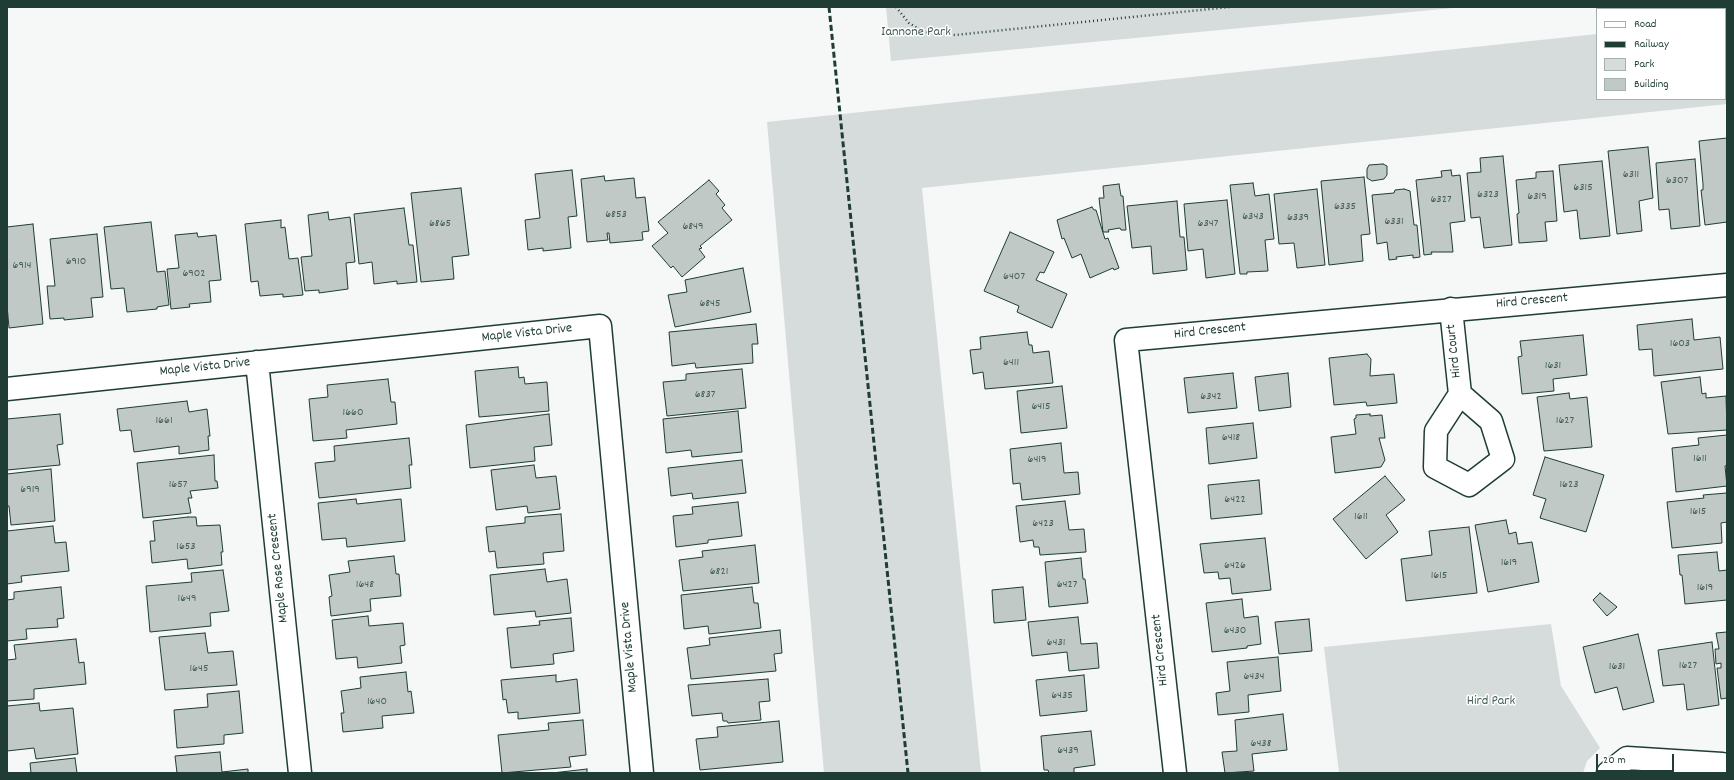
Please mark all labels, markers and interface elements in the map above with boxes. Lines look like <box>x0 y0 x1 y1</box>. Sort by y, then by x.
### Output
legend <box>1596 8 1726 100</box>
text: Road <box>1634 16 1656 33</box>
park label: Iannone Park <box>881 25 951 41</box>
text: Railway <box>1634 36 1669 53</box>
text: Park <box>1634 56 1654 73</box>
text: Building <box>1634 76 1669 93</box>
house number: 6311 <box>1623 168 1639 182</box>
house number: 6307 <box>1666 174 1688 188</box>
house number: 6315 <box>1573 181 1593 195</box>
house number: 6323 <box>1477 188 1499 202</box>
house number: 6319 <box>1527 190 1547 204</box>
house number: 6327 <box>1430 193 1452 207</box>
house number: 6335 <box>1334 200 1356 214</box>
house number: 6853 <box>605 208 627 222</box>
house number: 6343 <box>1242 210 1264 224</box>
house number: 6339 <box>1287 211 1309 225</box>
house number: 6331 <box>1384 215 1404 229</box>
house number: 6865 <box>429 217 451 231</box>
house number: 6347 <box>1198 217 1218 231</box>
house number: 6849 <box>682 220 704 234</box>
house number: 6910 <box>66 255 86 269</box>
house number: 6914 <box>13 259 31 273</box>
house number: 6902 <box>182 267 206 281</box>
house number: 6407 <box>1003 270 1025 284</box>
street label: Hird Crescent <box>1495 290 1569 314</box>
house number: 6845 <box>699 297 721 311</box>
street label: Hird Crescent <box>1173 320 1247 344</box>
street label: Maple Vista Drive <box>481 321 573 347</box>
street label: Hird Court <box>1444 323 1466 379</box>
house number: 1603 <box>1670 337 1690 351</box>
street label: Maple Vista Drive <box>159 355 251 381</box>
house number: 6411 <box>1003 356 1019 370</box>
house number: 1631 <box>1545 359 1561 373</box>
house number: 6837 <box>695 388 715 402</box>
house number: 6342 <box>1200 390 1222 404</box>
house number: 6415 <box>1031 400 1051 414</box>
house number: 1660 <box>343 406 363 420</box>
house number: 1661 <box>155 414 173 428</box>
house number: 1627 <box>1556 414 1574 428</box>
house number: 6418 <box>1222 431 1240 445</box>
house number: 1611 <box>1693 452 1707 466</box>
house number: 6419 <box>1028 453 1046 467</box>
house number: 1657 <box>169 478 187 492</box>
house number: 1623 <box>1559 478 1579 492</box>
house number: 6919 <box>20 483 40 497</box>
house number: 6422 <box>1224 493 1246 507</box>
house number: 1615 <box>1690 505 1706 519</box>
house number: 1611 <box>1354 510 1368 524</box>
street label: Maple Rose Crescent <box>265 513 293 623</box>
house number: 6423 <box>1032 517 1054 531</box>
house number: 1653 <box>176 540 196 554</box>
house number: 1619 <box>1501 556 1517 570</box>
house number: 6426 <box>1224 559 1246 573</box>
house number: 6821 <box>710 565 728 579</box>
house number: 1615 <box>1431 569 1447 583</box>
house number: 1648 <box>356 578 374 592</box>
house number: 6427 <box>1057 578 1077 592</box>
house number: 1619 <box>1697 581 1713 595</box>
house number: 1649 <box>178 592 196 606</box>
street label: Maple Vista Drive <box>618 601 642 693</box>
street label: Hird Crescent <box>1149 613 1173 687</box>
house number: 6430 <box>1224 624 1246 638</box>
house number: 6431 <box>1047 636 1065 650</box>
house number: 1627 <box>1679 659 1697 673</box>
house number: 1631 <box>1609 660 1625 674</box>
house number: 1645 <box>189 662 209 676</box>
house number: 6434 <box>1243 670 1265 684</box>
house number: 6435 <box>1051 689 1073 703</box>
park label: Hird Park <box>1467 694 1515 710</box>
house number: 1640 <box>367 695 387 709</box>
house number: 6438 <box>1251 737 1271 751</box>
house number: 6439 <box>1057 744 1079 758</box>
scale bar <box>1598 746 1676 772</box>
text: 20 m <box>1603 752 1626 769</box>

